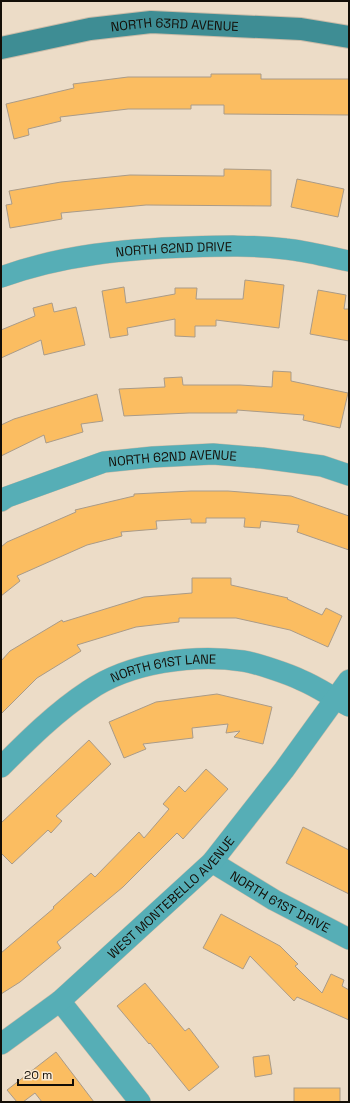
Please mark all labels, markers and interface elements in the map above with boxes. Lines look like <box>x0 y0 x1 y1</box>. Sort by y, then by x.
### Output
street label: NORTH 63RD AVENUE <box>110 13 239 35</box>
street label: NORTH 62ND DRIVE <box>115 238 232 260</box>
street label: NORTH 62ND AVENUE <box>107 445 237 470</box>
street label: NORTH 61ST LANE <box>108 650 216 686</box>
street label: WEST MONTEBELLO AVENUE <box>104 832 238 962</box>
street label: NORTH 61ST DRIVE <box>227 867 333 936</box>
scale bar <box>18 1061 73 1087</box>
text: 20 m <box>24 1067 52 1083</box>

